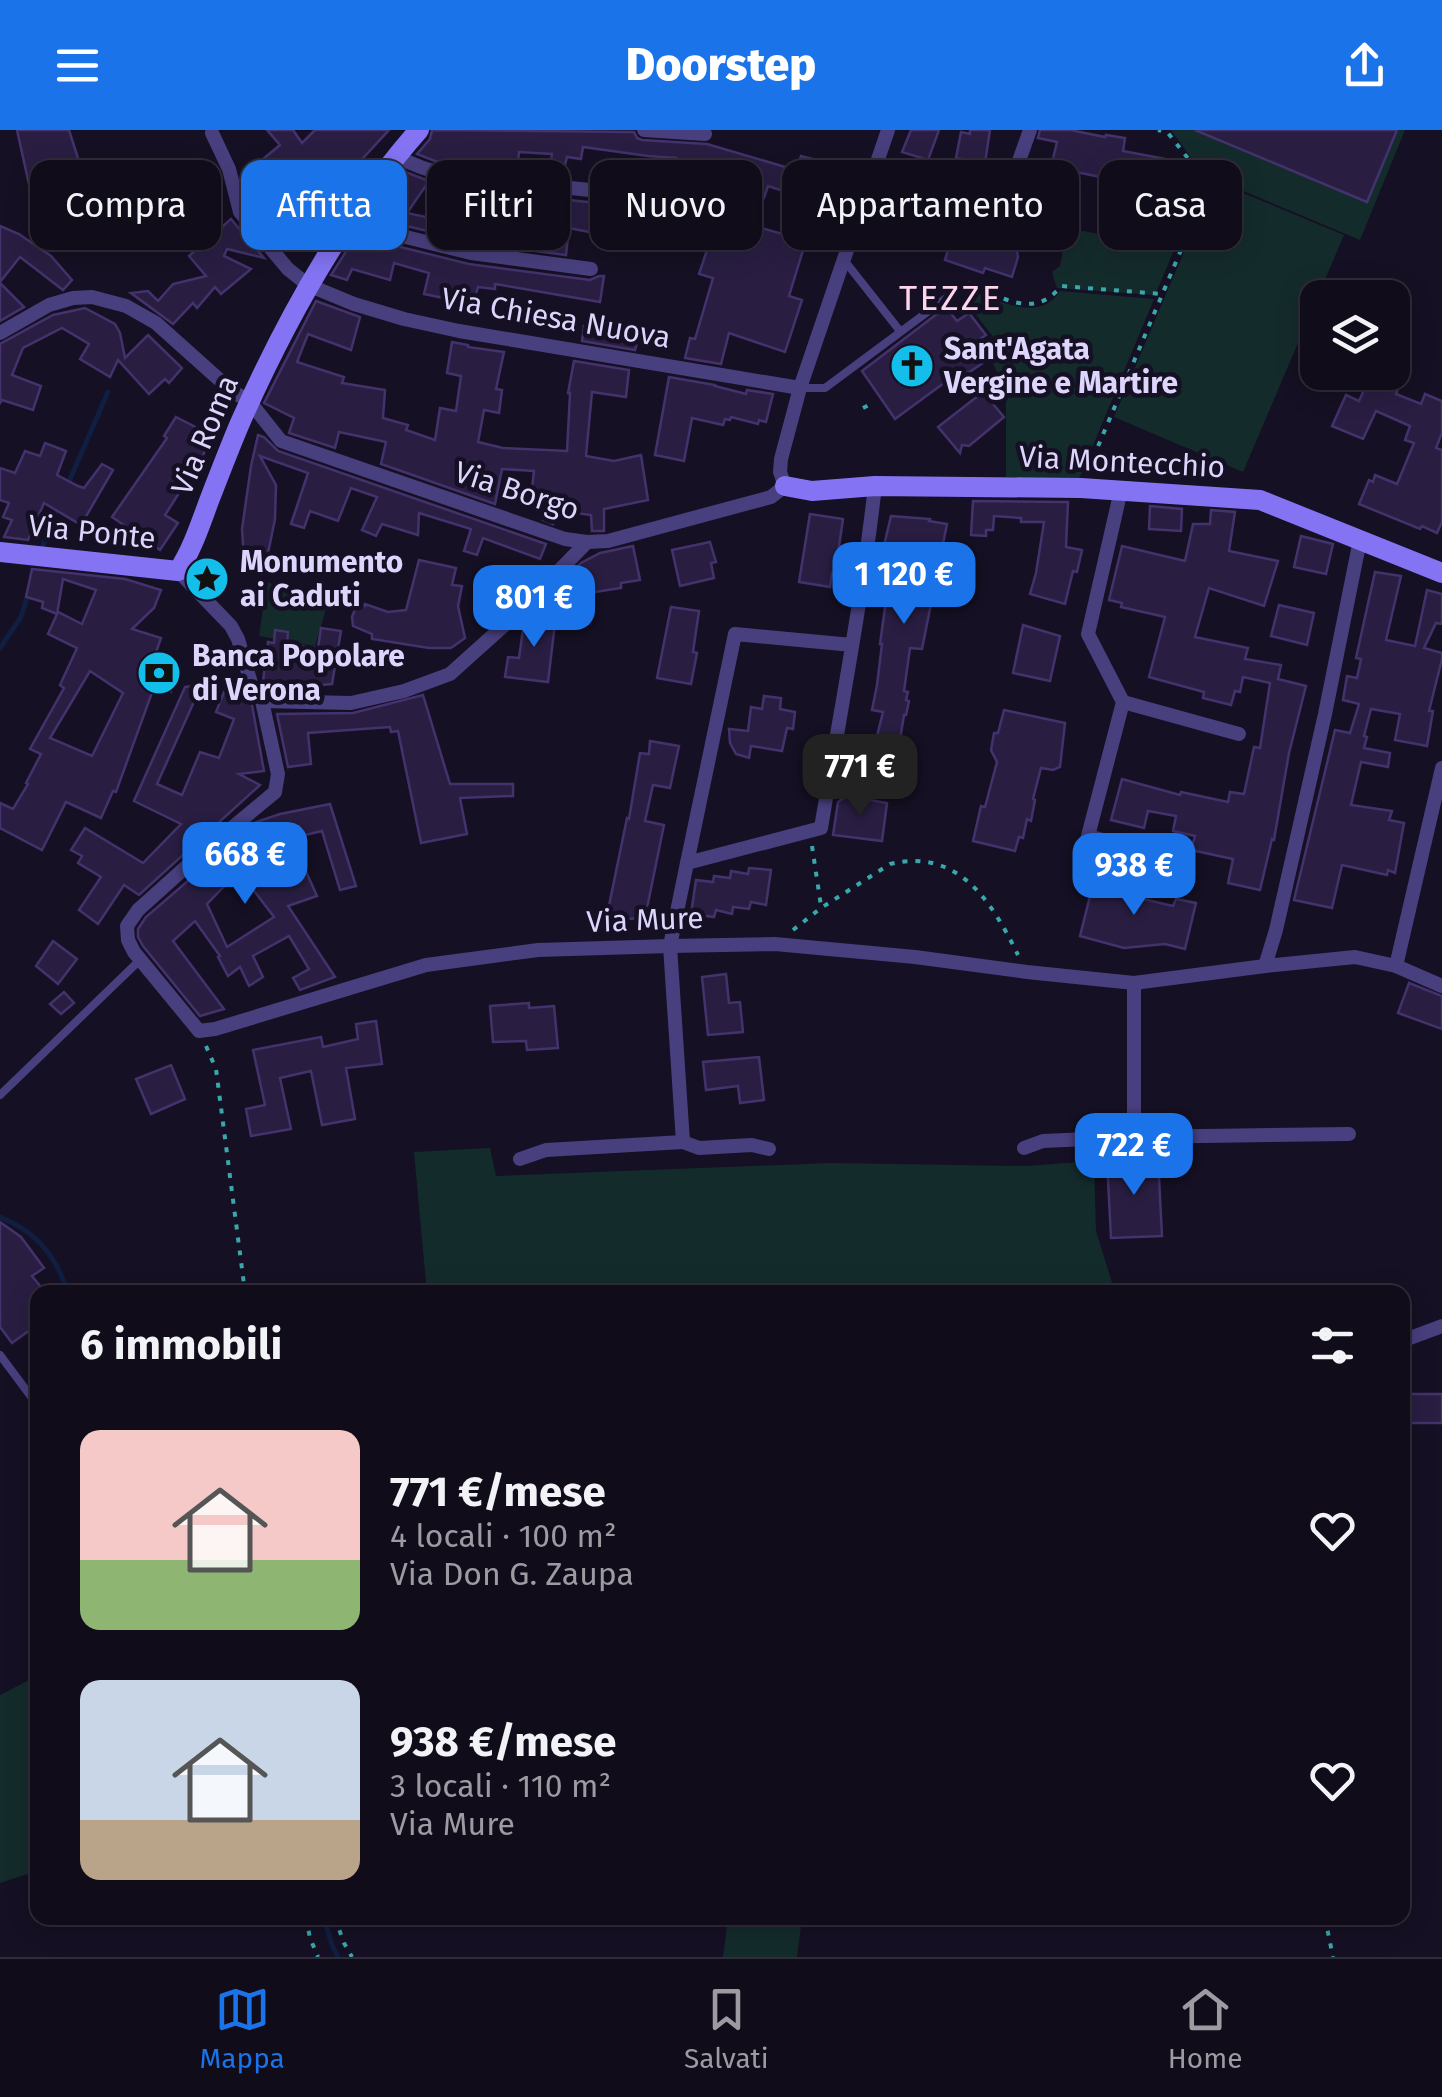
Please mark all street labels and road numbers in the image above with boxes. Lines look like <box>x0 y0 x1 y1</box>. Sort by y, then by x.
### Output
street label: Via Chiesa Nuova <box>439 280 673 356</box>
street label: Via Roma <box>164 370 246 500</box>
street label: Via Montecchio <box>1018 439 1226 485</box>
street label: Via Borgo <box>450 454 584 528</box>
street label: Via Ponte <box>27 507 157 557</box>
street label: Via Mure <box>586 900 704 940</box>

